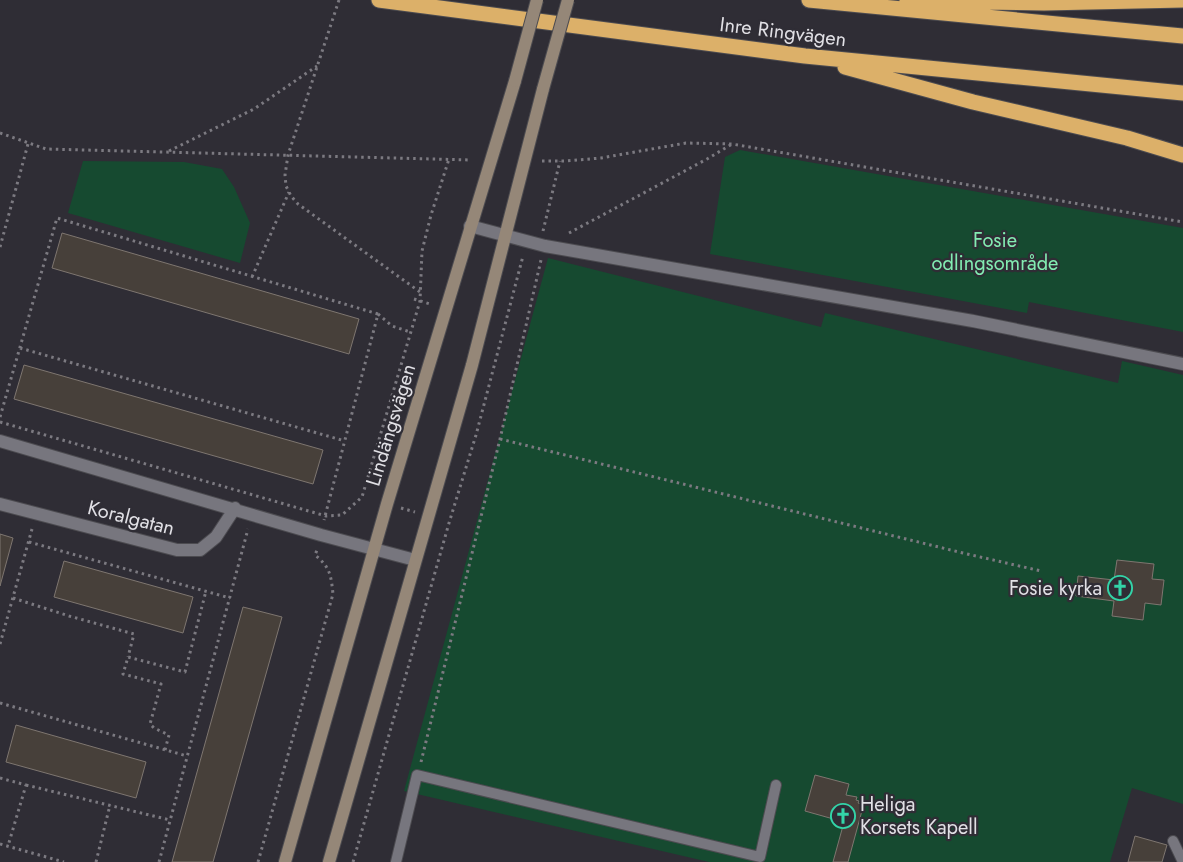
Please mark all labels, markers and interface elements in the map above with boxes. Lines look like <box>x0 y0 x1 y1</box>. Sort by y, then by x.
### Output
street label: Inre Ringvägen <box>718 10 848 54</box>
park label: Fosie odlingsområde <box>932 226 1058 278</box>
street label: Lindängsvägen <box>359 360 423 490</box>
street label: Koralgatan <box>84 493 178 543</box>
place label: Fosie kyrka <box>1009 574 1102 603</box>
church icon: Fosie kyrka <box>1107 575 1133 601</box>
place label: Heliga Korsets Kapell <box>860 790 978 842</box>
church icon: Heliga Korsets Kapell <box>830 803 856 829</box>

